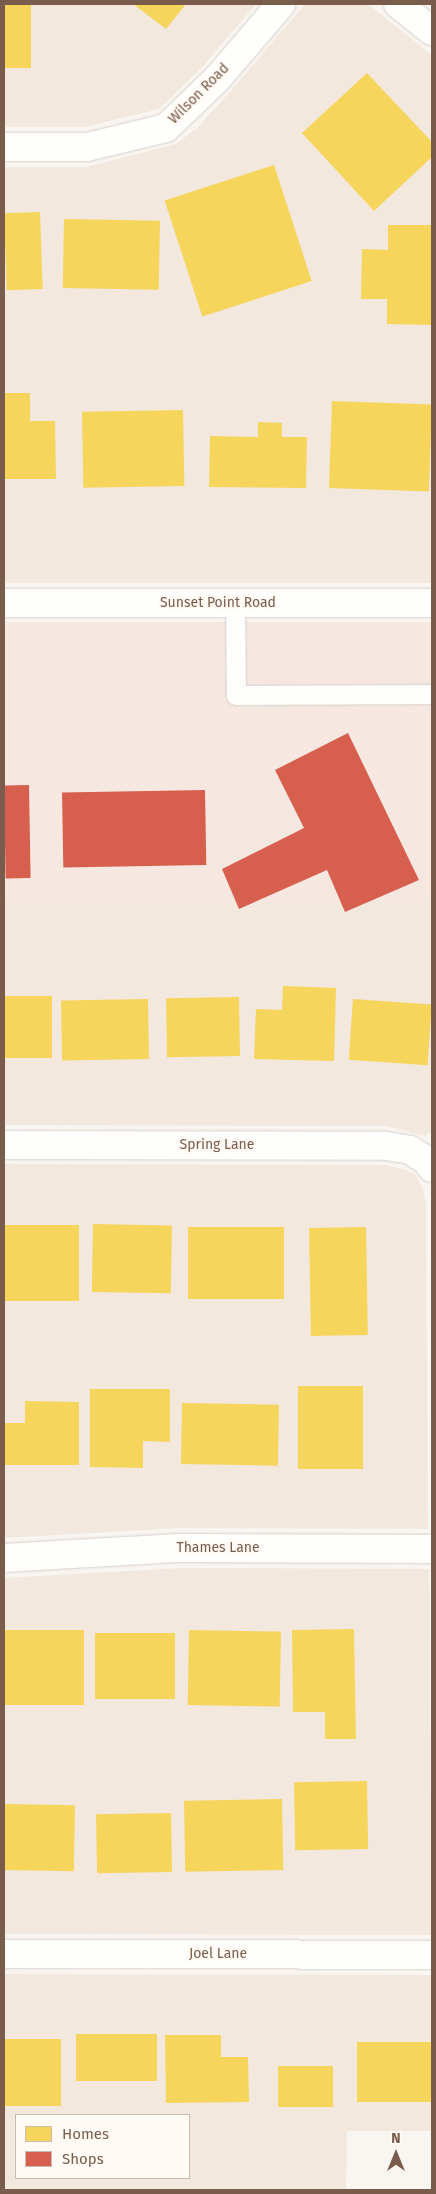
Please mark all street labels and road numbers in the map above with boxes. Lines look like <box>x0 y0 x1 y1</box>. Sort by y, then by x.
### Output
street label: Wilson Road <box>165 60 233 128</box>
street label: Sunset Point Road <box>160 595 276 611</box>
street label: Spring Lane <box>180 1137 254 1153</box>
street label: Thames Lane <box>176 1540 260 1556</box>
street label: Joel Lane <box>189 1946 247 1962</box>

